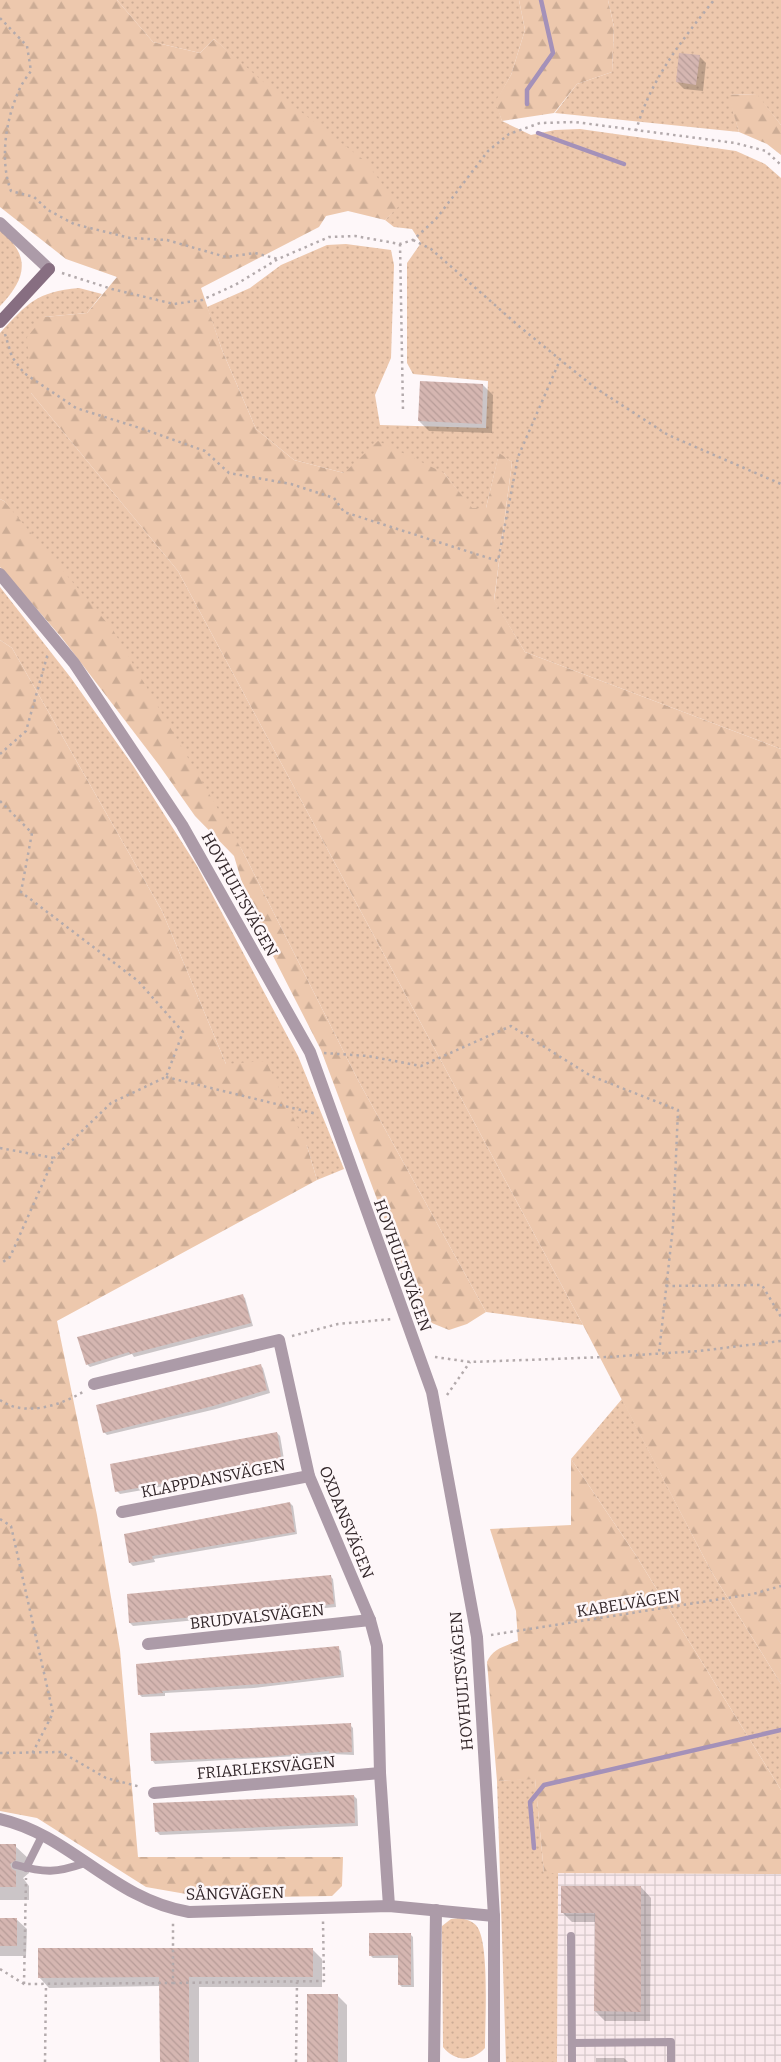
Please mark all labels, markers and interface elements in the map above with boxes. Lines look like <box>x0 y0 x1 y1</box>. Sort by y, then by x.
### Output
street label: HOVHULTSVÄGEN <box>197 829 282 960</box>
street label: HOVHULTSVÄGEN <box>370 1196 435 1334</box>
street label: KLAPPDANSVÄGEN <box>139 1455 287 1502</box>
street label: OXDANSVÄGEN <box>315 1463 378 1582</box>
street label: KABELVÄGEN <box>575 1586 681 1621</box>
street label: BRUDVALSVÄGEN <box>189 1600 326 1633</box>
street label: HOVHULTSVÄGEN <box>446 1610 477 1751</box>
street label: FRIARLEKSVÄGEN <box>196 1752 336 1783</box>
street label: SÅNGVÄGEN <box>185 1882 285 1904</box>

